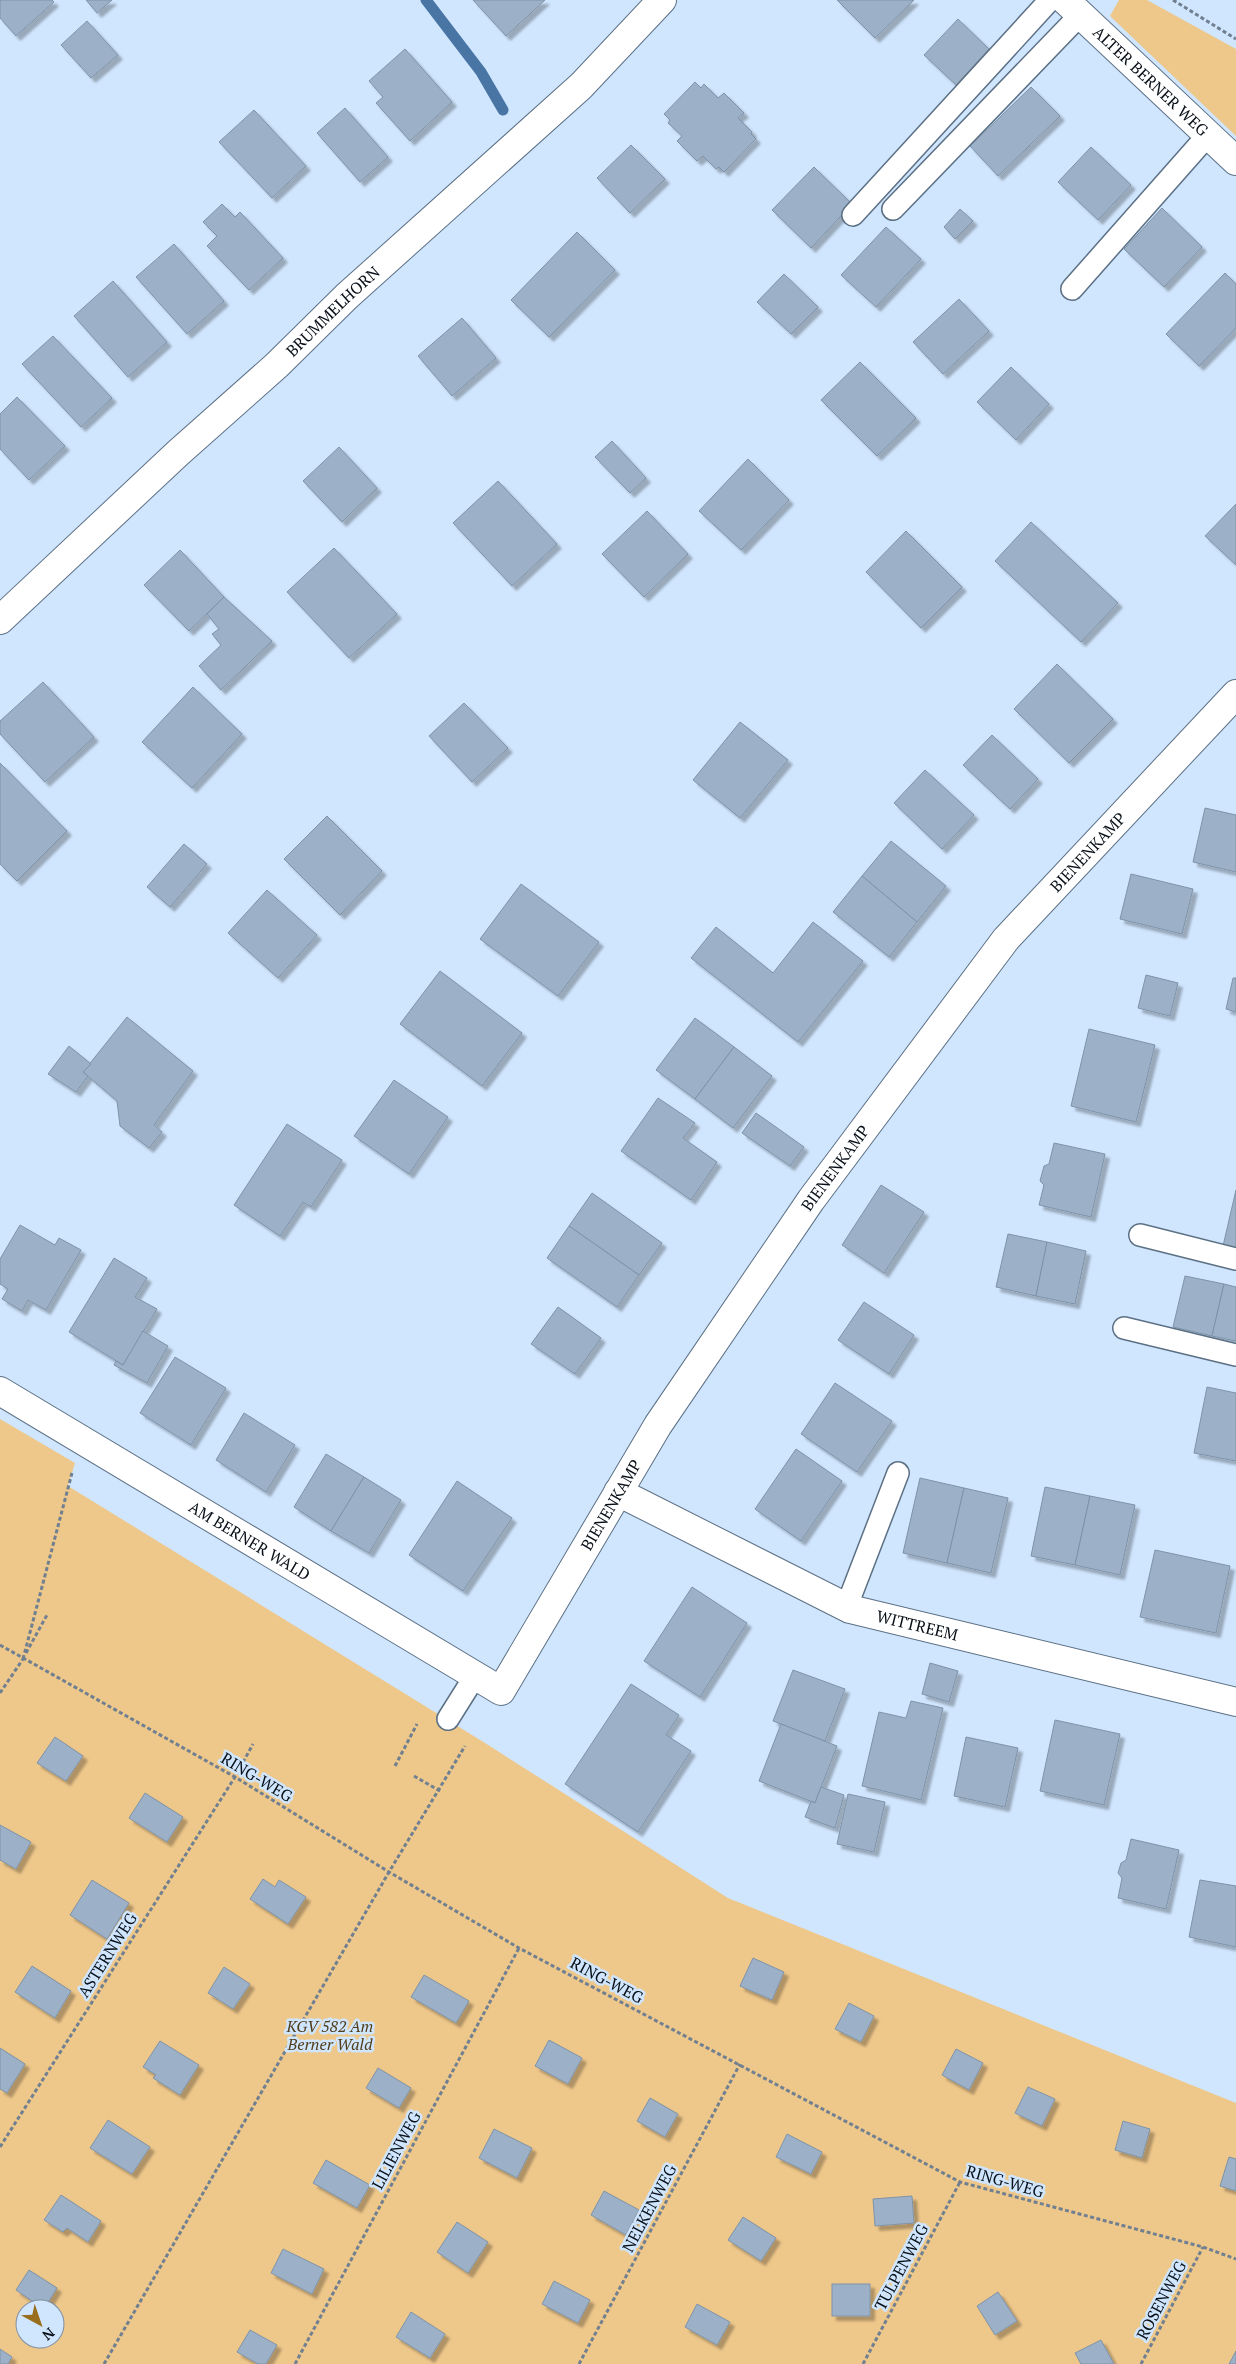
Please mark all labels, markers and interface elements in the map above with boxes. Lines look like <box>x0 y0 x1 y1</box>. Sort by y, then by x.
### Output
street label: ALTER BERNER WEG <box>1088 21 1214 141</box>
street label: BRUMMELHORN <box>281 261 384 361</box>
street label: BIENENKAMP <box>1045 807 1131 897</box>
street label: BIENENKAMP <box>796 1121 874 1215</box>
street label: BIENENKAMP <box>575 1455 646 1554</box>
street label: AM BERNER WALD <box>185 1496 314 1585</box>
street label: WITTREEM <box>874 1605 960 1646</box>
street label: RING-WEG <box>217 1747 297 1807</box>
street label: ASTERNWEG <box>72 1909 142 2001</box>
street label: RING-WEG <box>567 1952 647 2008</box>
park label: KGV 582 Am Berner Wald <box>286 2015 373 2055</box>
street label: LILIENWEG <box>366 2107 426 2193</box>
street label: RING-WEG <box>964 2159 1046 2203</box>
street label: NELKENWEG <box>617 2160 681 2256</box>
street label: TULPENWEG <box>869 2220 933 2314</box>
street label: ROSENWEG <box>1131 2257 1191 2343</box>
north arrow <box>15 2299 65 2349</box>
text: N <box>38 2324 59 2345</box>

